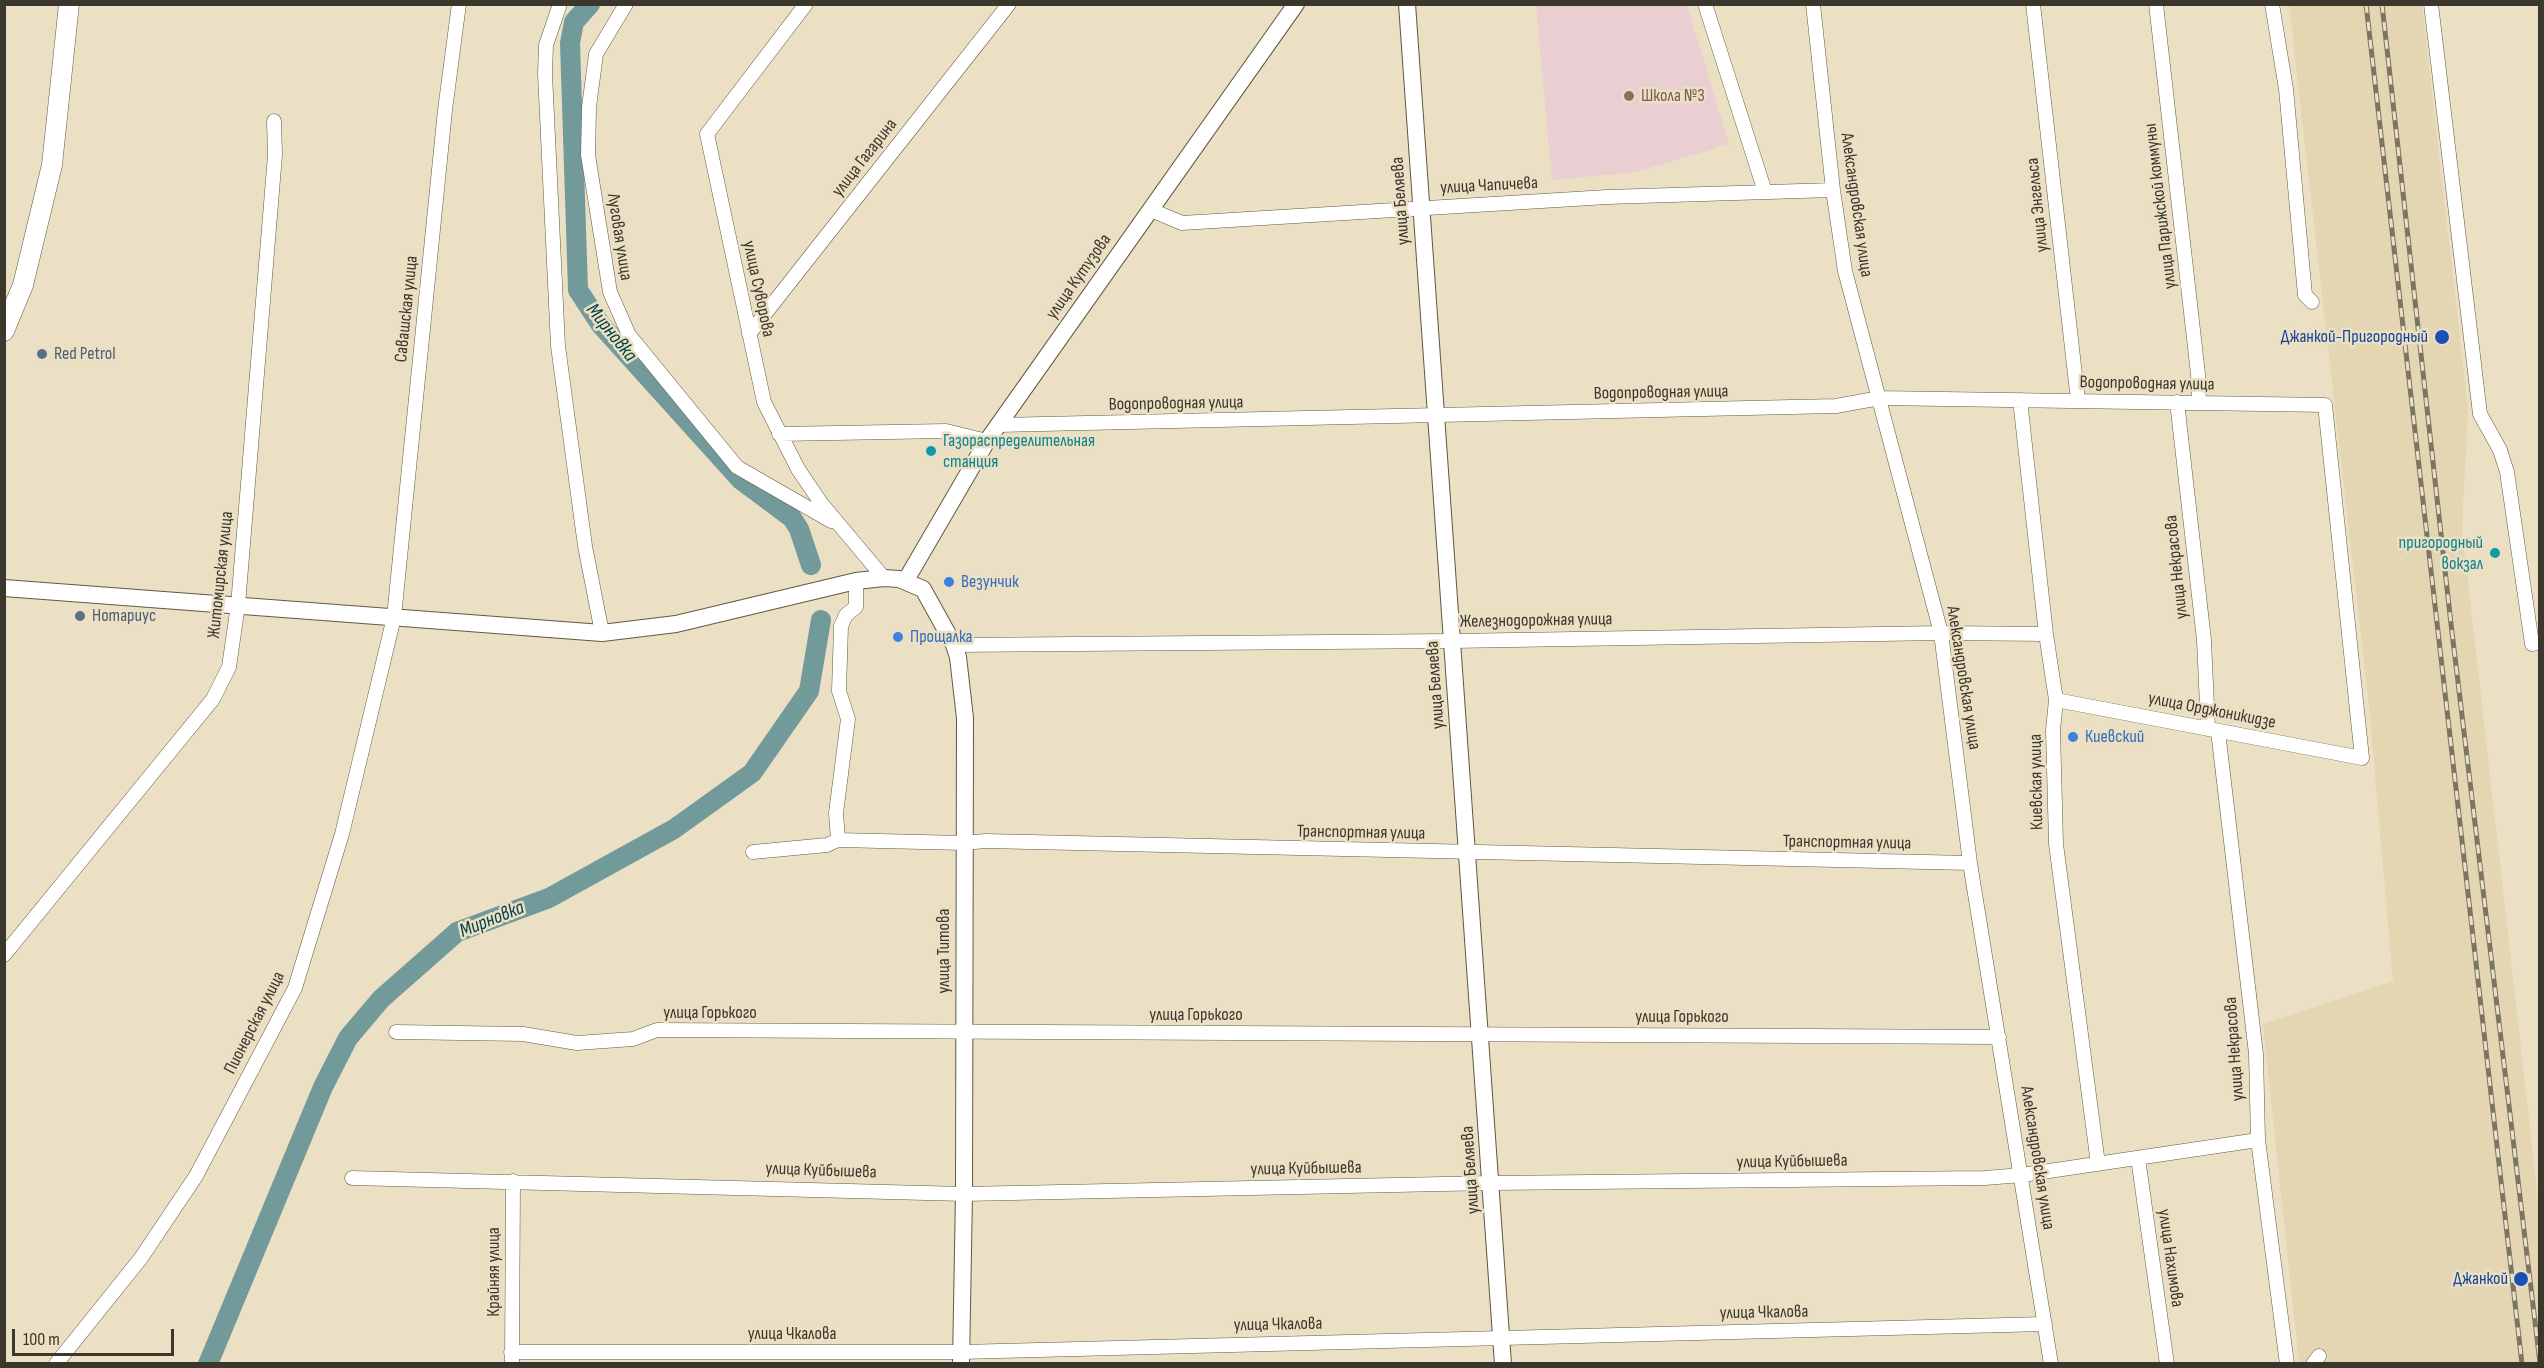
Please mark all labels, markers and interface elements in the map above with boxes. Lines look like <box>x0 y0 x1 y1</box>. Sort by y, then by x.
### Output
place label: Школа №3 <box>1641 85 1705 107</box>
marker: Школа №3 <box>1622 89 1636 103</box>
street label: улица Гагарина <box>828 115 902 201</box>
street label: улица Парижской коммуны <box>2140 122 2182 290</box>
street label: Александровская улица <box>1835 132 1877 278</box>
street label: улица Беляева <box>1387 156 1415 246</box>
street label: улица Энгельса <box>2022 157 2054 253</box>
street label: улица Чапичева <box>1440 173 1538 199</box>
street label: Луговая улица <box>601 192 637 282</box>
street label: улица Кутузова <box>1042 230 1116 324</box>
street label: улица Суворова <box>737 239 779 339</box>
street label: Савашская улица <box>391 255 423 363</box>
water label: Мирновка <box>580 299 642 367</box>
place label: Джанкой-Пригородный <box>2281 326 2428 348</box>
marker: Джанкой-Пригородный <box>2433 328 2451 346</box>
place label: Red Petrol <box>54 343 116 365</box>
marker: Red Petrol <box>35 347 49 361</box>
street label: Водопроводная улица <box>2079 372 2215 396</box>
street label: Водопроводная улица <box>1593 381 1729 405</box>
street label: Водопроводная улица <box>1108 392 1244 416</box>
place label: Газораспределительная станция <box>943 430 1095 472</box>
marker: Газораспределительная станция <box>924 444 938 458</box>
street label: Житомирская улица <box>204 510 238 640</box>
street label: улица Некрасова <box>2161 514 2193 620</box>
place label: пригородный вокзал <box>2399 532 2483 574</box>
marker: пригородный вокзал <box>2488 546 2502 560</box>
place label: Везунчик <box>961 571 1019 593</box>
marker: Везунчик <box>942 575 956 589</box>
place label: Нотариус <box>92 605 156 627</box>
street label: Александровская улица <box>1941 605 1985 751</box>
marker: Нотариус <box>73 609 87 623</box>
street label: Железнодорожная улица <box>1459 609 1613 633</box>
place label: Прощалка <box>910 626 973 648</box>
marker: Прощалка <box>891 630 905 644</box>
street label: улица Беляева <box>1422 640 1450 730</box>
street label: улица Орджоникидзе <box>2146 688 2278 734</box>
place label: Киевский <box>2085 726 2144 748</box>
marker: Киевский <box>2066 730 2080 744</box>
street label: Киевская улица <box>2025 734 2049 830</box>
street label: Транспортная улица <box>1297 821 1425 845</box>
street label: Транспортная улица <box>1783 831 1911 855</box>
water label: Мирновка <box>456 896 528 944</box>
street label: улица Титова <box>933 909 955 993</box>
street label: Пионерская улица <box>220 968 290 1078</box>
street label: улица Некрасова <box>2221 996 2249 1102</box>
street label: улица Горького <box>663 1002 757 1024</box>
street label: улица Горького <box>1149 1004 1243 1026</box>
street label: улица Горького <box>1635 1006 1729 1028</box>
street label: Александровская улица <box>2015 1085 2059 1231</box>
street label: улица Беляева <box>1457 1125 1485 1215</box>
street label: улица Куйбышева <box>1736 1150 1848 1174</box>
street label: улица Куйбышева <box>1250 1157 1362 1181</box>
street label: улица Куйбышева <box>765 1158 877 1184</box>
street label: улица Нахимова <box>2152 1208 2188 1308</box>
street label: Крайняя улица <box>483 1227 505 1317</box>
place label: Джанкой <box>2453 1268 2508 1290</box>
marker: Джанкой <box>2512 1270 2530 1288</box>
street label: улица Чкалова <box>1720 1301 1808 1325</box>
street label: улица Чкалова <box>1234 1313 1322 1337</box>
scale bar <box>15 1317 177 1355</box>
street label: улица Чкалова <box>748 1323 836 1345</box>
text: 100 m <box>23 1329 60 1350</box>

